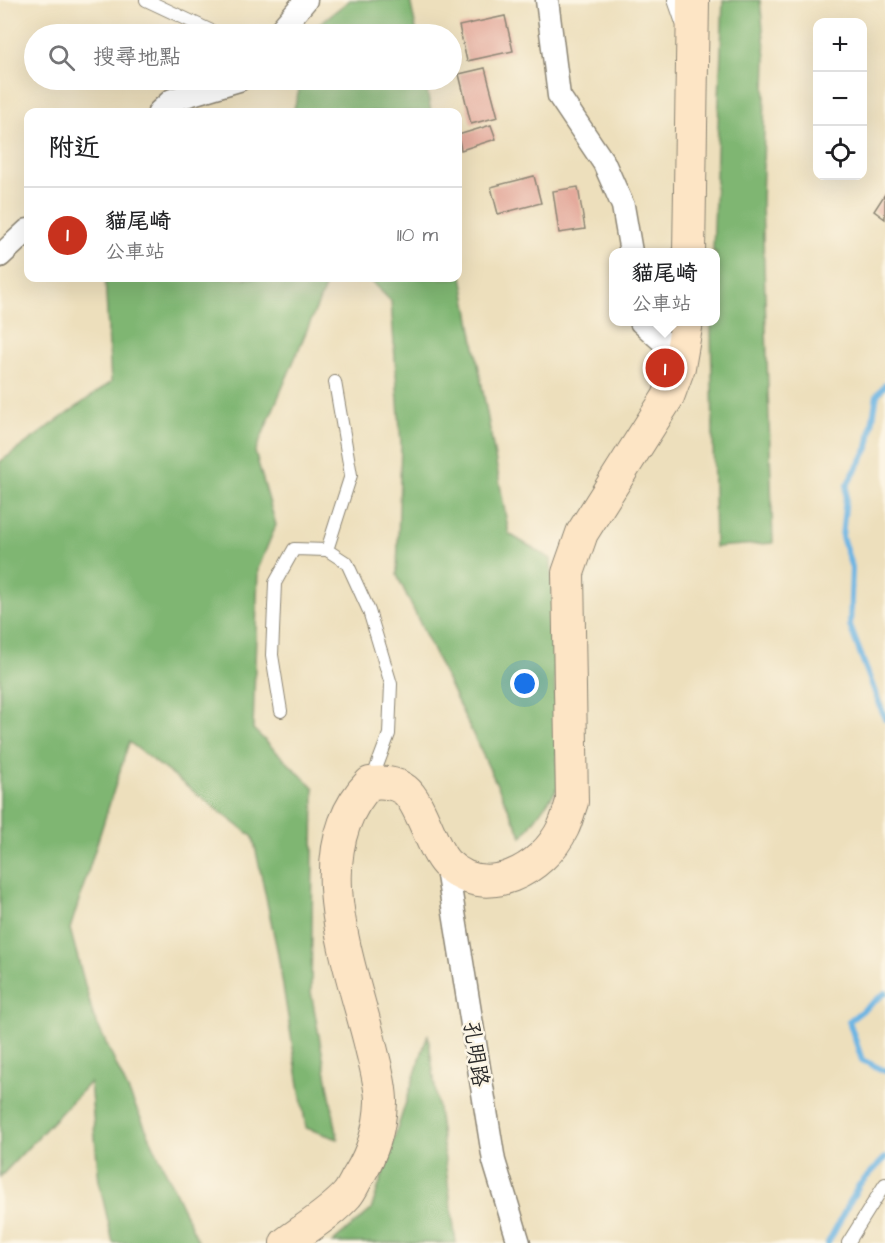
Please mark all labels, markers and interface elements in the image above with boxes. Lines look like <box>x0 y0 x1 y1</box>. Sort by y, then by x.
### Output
map controls <box>813 18 867 180</box>
button: + <box>813 18 867 72</box>
search box <box>24 24 462 90</box>
icon: search <box>45 41 78 74</box>
text: 搜尋地點 <box>93 42 181 73</box>
button: − <box>813 72 867 126</box>
button: locate <box>813 126 867 180</box>
text: 附近 <box>48 130 100 166</box>
text: 貓尾崎 <box>105 206 171 237</box>
text: 1 <box>66 221 69 249</box>
text: 110 m <box>397 221 438 249</box>
text: 公車站 <box>105 238 165 266</box>
popup <box>609 248 720 326</box>
text: 貓尾崎 <box>631 258 698 289</box>
text: 公車站 <box>631 290 691 318</box>
pin: 1 <box>646 346 684 391</box>
your location <box>510 669 539 698</box>
street label: 孔明路 <box>455 1019 496 1089</box>

